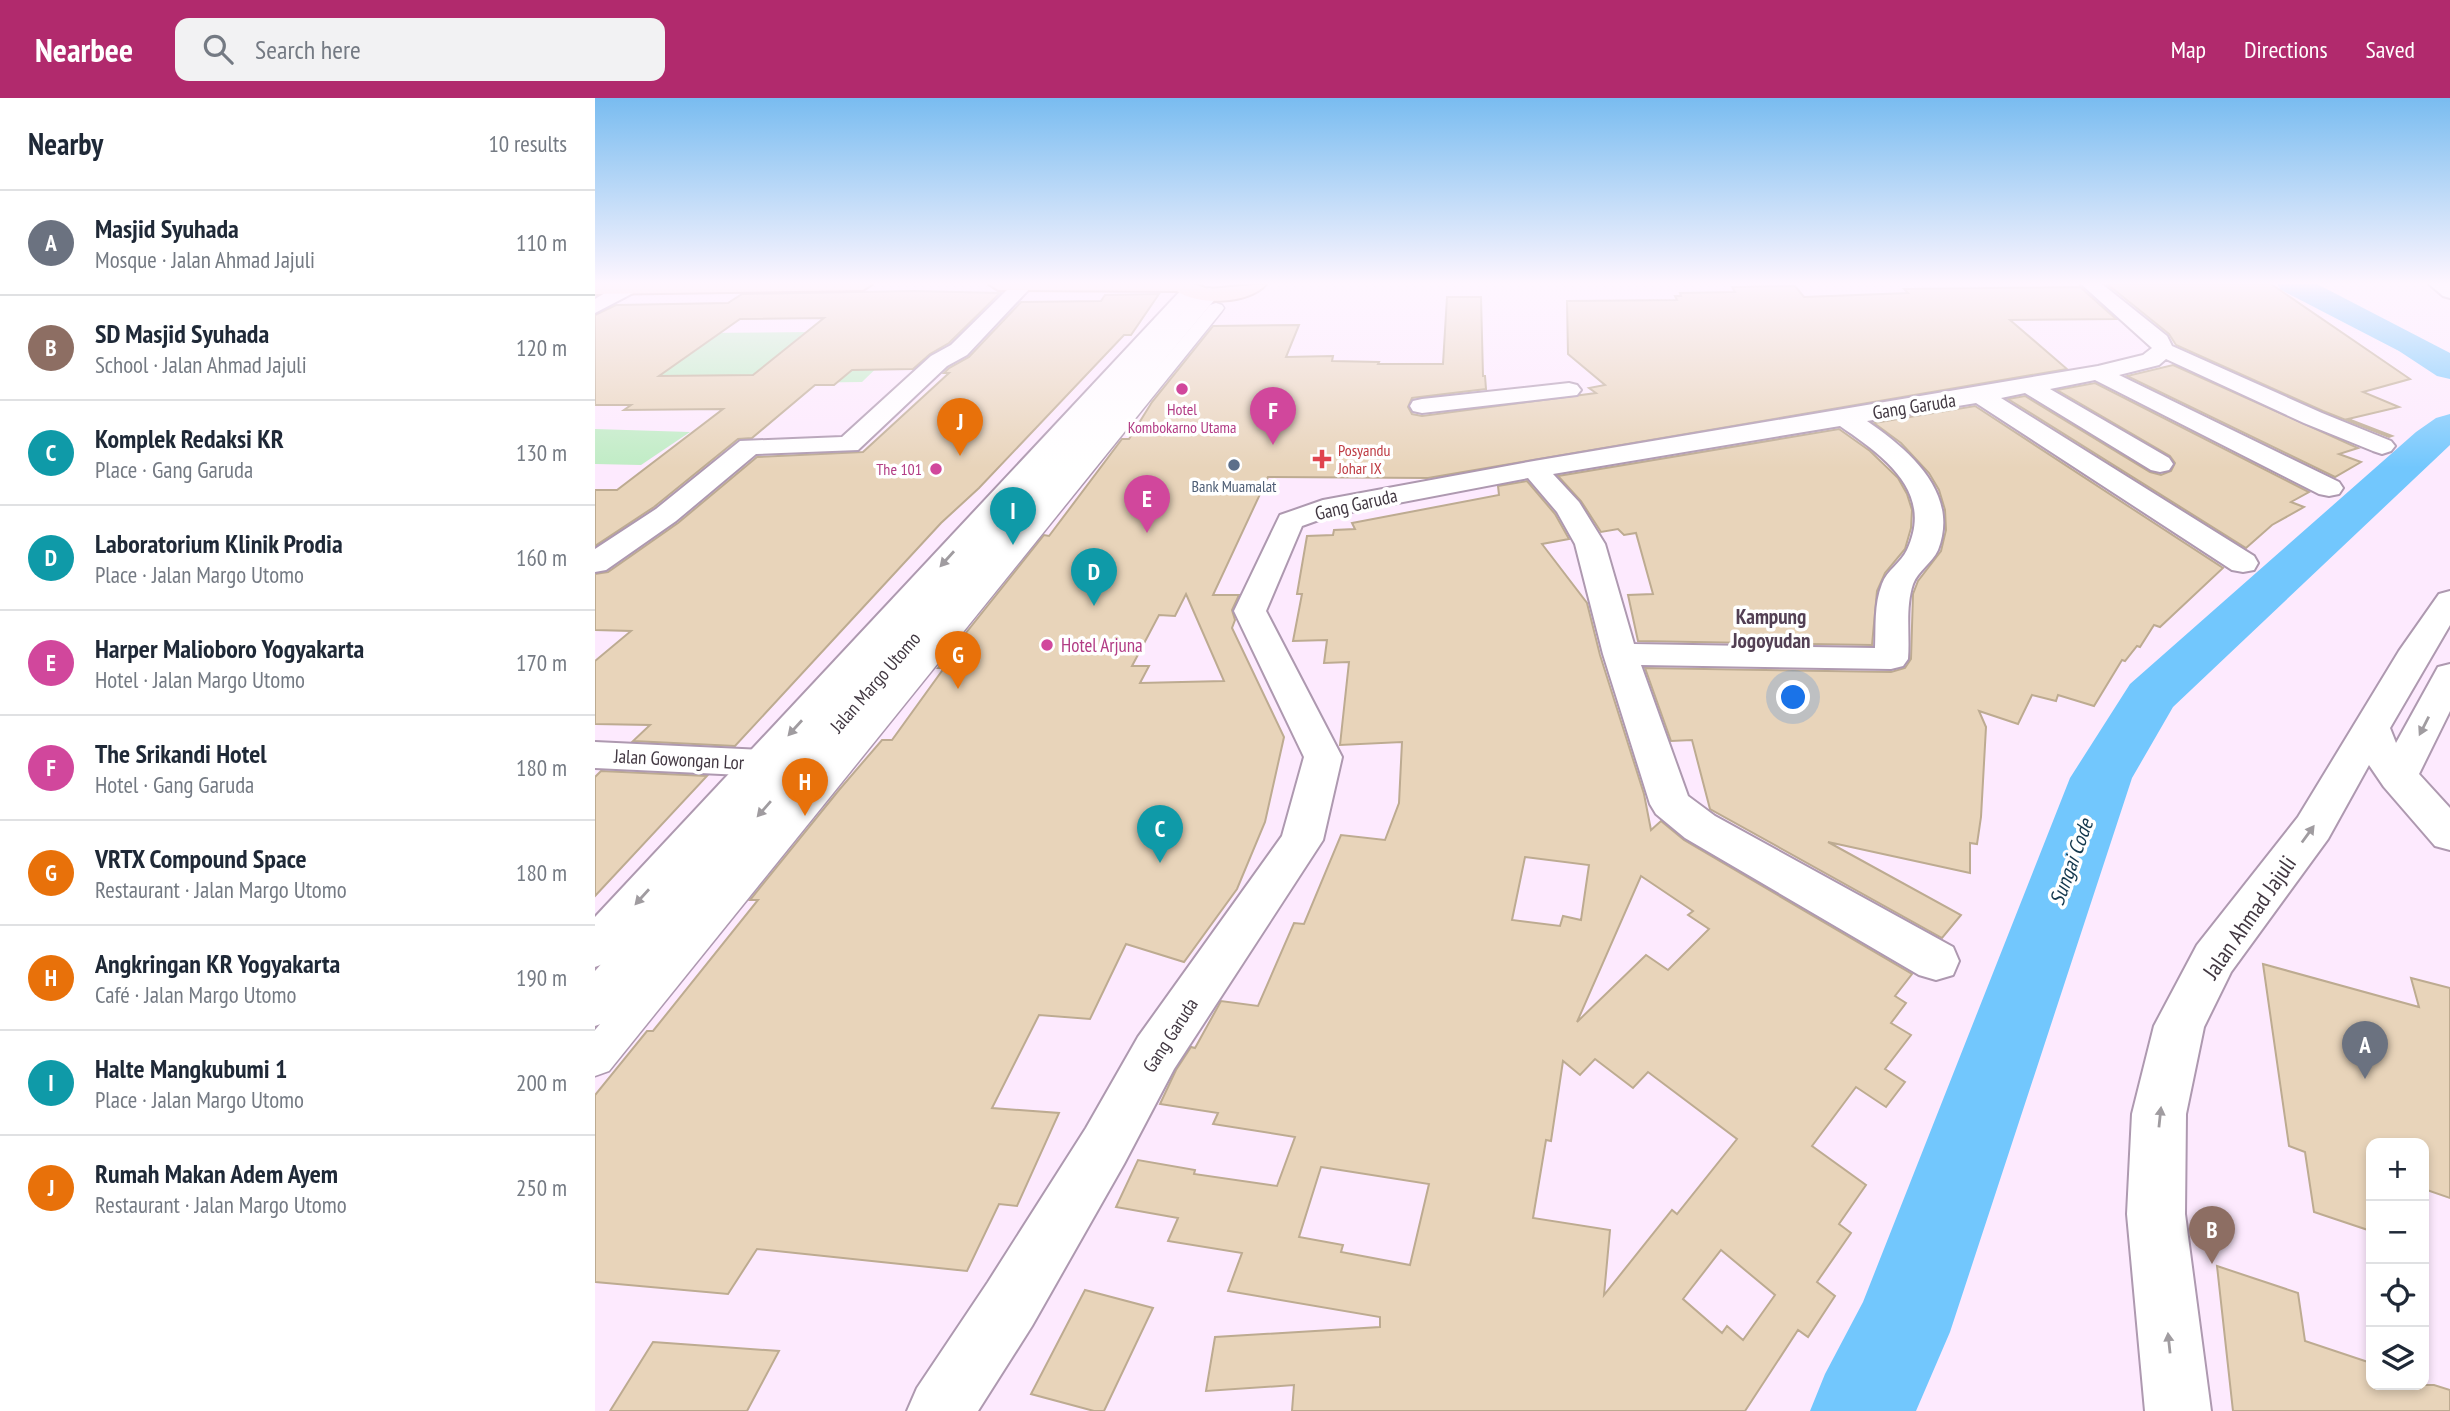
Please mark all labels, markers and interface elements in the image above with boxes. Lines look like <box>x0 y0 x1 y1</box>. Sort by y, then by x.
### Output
search box <box>175 18 665 81</box>
text: Nearbee <box>35 28 133 71</box>
icon: search <box>199 30 237 68</box>
text: Search here <box>255 33 361 66</box>
text: Map <box>2171 34 2206 65</box>
text: Directions <box>2244 34 2328 65</box>
text: Saved <box>2366 34 2415 65</box>
text: Nearby <box>28 124 103 163</box>
text: 10 results <box>488 129 567 158</box>
text: Masjid Syuhada <box>95 212 239 245</box>
text: A <box>45 228 57 257</box>
text: 110 m <box>516 228 567 257</box>
text: Mosque · Jalan Ahmad Jajuli <box>95 245 315 274</box>
text: SD Masjid Syuhada <box>95 317 269 350</box>
text: B <box>45 333 57 362</box>
text: 120 m <box>516 333 567 362</box>
text: School · Jalan Ahmad Jajuli <box>95 350 307 379</box>
marker: Hotel Kombokarno Utama <box>1174 381 1190 397</box>
pin: F <box>1250 387 1296 445</box>
street label: Gang Garuda <box>1871 388 1957 424</box>
pin: J <box>937 398 983 456</box>
place label: Hotel Kombokarno Utama <box>1128 399 1236 437</box>
text: Komplek Redaksi KR <box>95 422 284 455</box>
text: C <box>46 438 56 467</box>
text: 130 m <box>516 438 567 467</box>
place label: Posyandu Johar IX <box>1337 440 1390 478</box>
marker: Posyandu Johar IX <box>1312 449 1332 469</box>
text: Place · Gang Garuda <box>95 455 253 484</box>
marker: Bank Muamalat <box>1226 457 1242 473</box>
place label: The 101 <box>876 459 922 479</box>
marker: The 101 <box>928 461 944 477</box>
pin: E <box>1124 475 1170 533</box>
place label: Bank Muamalat <box>1191 476 1277 496</box>
street label: Gang Garuda <box>1312 483 1400 525</box>
pin: I <box>990 487 1036 545</box>
text: Laboratorium Klinik Prodia <box>95 527 343 560</box>
text: D <box>45 543 57 572</box>
text: 160 m <box>516 543 567 572</box>
pin: D <box>1071 548 1117 606</box>
one-way arrow <box>940 551 955 568</box>
text: Place · Jalan Margo Utomo <box>95 560 304 589</box>
district label: Kampung Jogoyudan <box>1730 603 1811 654</box>
street label: Jalan Margo Utomo <box>824 627 925 738</box>
pin: G <box>935 631 981 689</box>
text: Harper Malioboro Yogyakarta <box>95 632 364 665</box>
place label: Hotel Arjuna <box>1061 633 1143 657</box>
marker: Hotel Arjuna <box>1039 637 1055 653</box>
text: E <box>46 648 56 677</box>
text: 170 m <box>516 648 567 677</box>
text: Hotel · Jalan Margo Utomo <box>95 665 305 694</box>
your location <box>1776 680 1810 714</box>
one-way arrow <box>2419 716 2430 736</box>
one-way arrow <box>787 719 803 736</box>
text: The Srikandi Hotel <box>95 737 267 770</box>
street label: Jalan Gowongan Lor <box>612 744 745 774</box>
text: F <box>46 753 56 782</box>
text: 180 m <box>516 753 567 782</box>
pin: H <box>782 758 828 816</box>
text: Hotel · Gang Garuda <box>95 770 254 799</box>
one-way arrow <box>757 801 772 818</box>
pin: C <box>1137 805 1183 863</box>
water label: Sungai Code <box>2043 814 2099 909</box>
one-way arrow <box>2301 824 2315 843</box>
text: VRTX Compound Space <box>95 842 307 875</box>
street label: Jalan Ahmad Jajuli <box>2195 850 2302 985</box>
text: G <box>45 858 57 887</box>
text: 180 m <box>516 858 567 887</box>
text: Restaurant · Jalan Margo Utomo <box>95 875 347 904</box>
one-way arrow <box>634 888 650 905</box>
text: Angkringan KR Yogyakarta <box>95 947 340 980</box>
text: H <box>45 963 57 992</box>
text: 190 m <box>516 963 567 992</box>
text: Café · Jalan Margo Utomo <box>95 980 296 1009</box>
street label: Gang Garuda <box>1137 993 1203 1077</box>
pin: A <box>2342 1021 2388 1079</box>
text: Halte Mangkubumi 1 <box>95 1052 287 1085</box>
text: I <box>48 1068 54 1097</box>
text: 200 m <box>516 1068 567 1097</box>
text: Place · Jalan Margo Utomo <box>95 1085 304 1114</box>
one-way arrow <box>2154 1106 2165 1128</box>
map controls <box>2366 1138 2429 1390</box>
button: + <box>2366 1138 2429 1201</box>
text: Rumah Makan Adem Ayem <box>95 1157 338 1190</box>
text: J <box>48 1173 54 1202</box>
text: 250 m <box>516 1173 567 1202</box>
text: Restaurant · Jalan Margo Utomo <box>95 1190 347 1219</box>
button: − <box>2366 1201 2429 1264</box>
pin: B <box>2189 1206 2235 1264</box>
button: locate <box>2366 1264 2429 1327</box>
button: layers <box>2366 1327 2429 1390</box>
one-way arrow <box>2163 1332 2174 1354</box>

